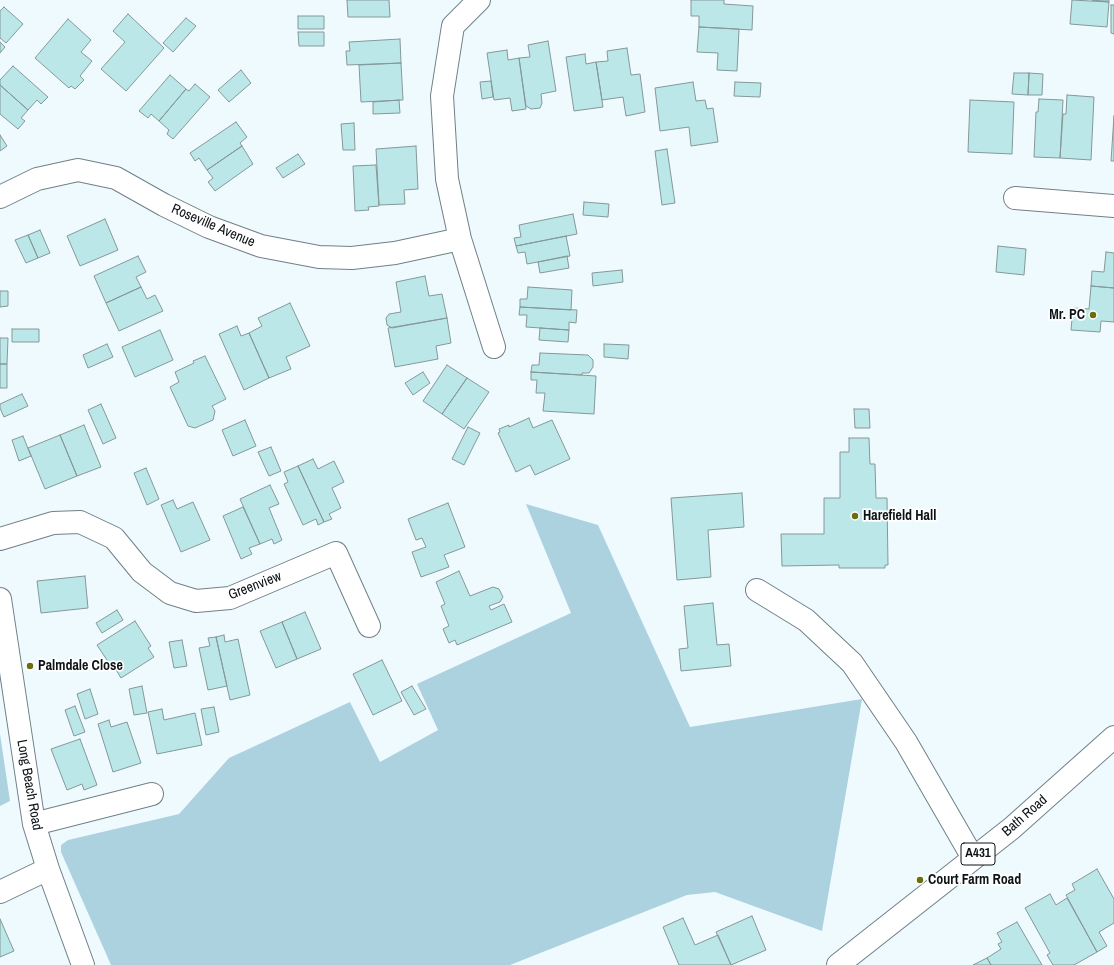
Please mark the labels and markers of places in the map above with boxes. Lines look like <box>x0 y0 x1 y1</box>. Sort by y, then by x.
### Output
place label: Mr. PC <box>1049 307 1085 323</box>
marker: Mr. PC <box>1088 310 1098 320</box>
place label: Harefield Hall <box>863 508 936 524</box>
marker: Harefield Hall <box>850 511 860 521</box>
place label: Palmdale Close <box>38 658 123 674</box>
marker: Palmdale Close <box>25 661 35 671</box>
place label: Court Farm Road <box>928 872 1021 888</box>
marker: Court Farm Road <box>915 875 925 885</box>

